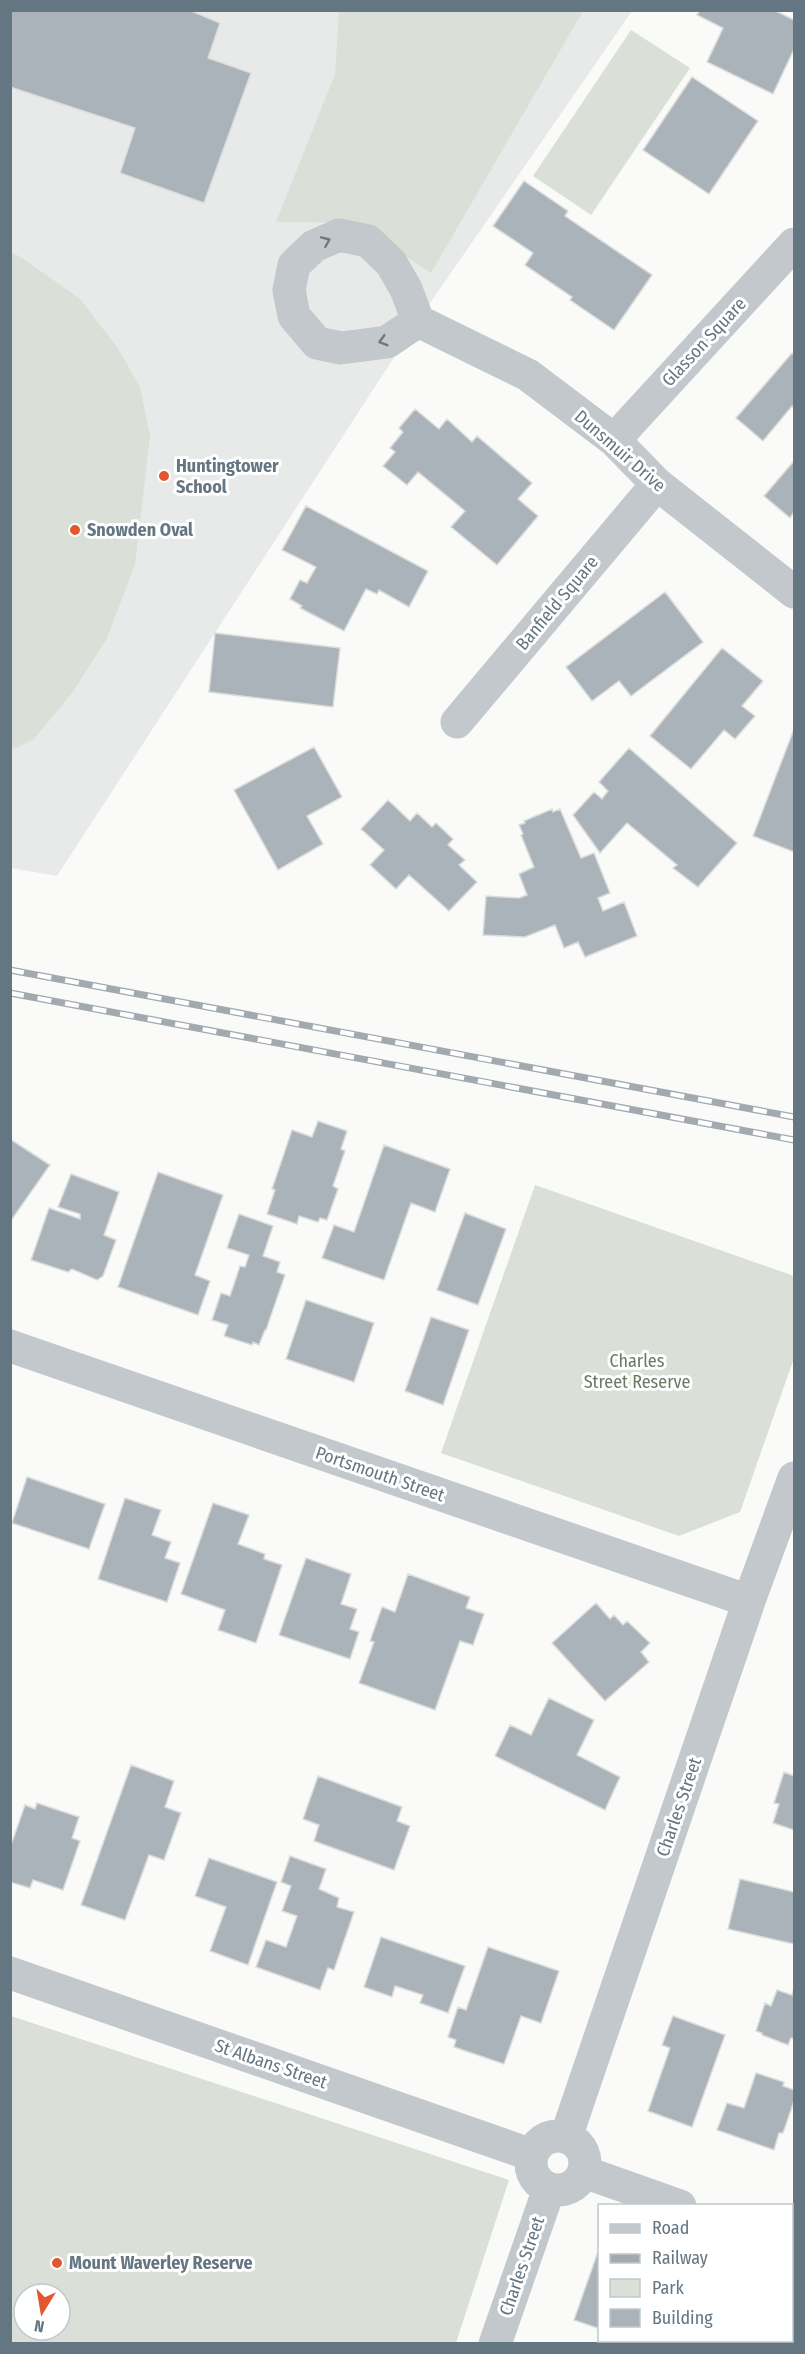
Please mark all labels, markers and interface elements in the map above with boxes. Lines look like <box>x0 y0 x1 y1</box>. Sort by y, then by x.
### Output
one-way arrow <box>320 236 331 248</box>
street label: Glasson Square <box>657 293 751 391</box>
one-way arrow <box>378 334 388 346</box>
street label: Dunsmuir Drive <box>570 405 670 497</box>
place label: Huntingtower School <box>176 455 279 498</box>
marker: Huntingtower School <box>157 469 171 483</box>
place label: Snowden Oval <box>87 519 193 541</box>
marker: Snowden Oval <box>68 523 82 537</box>
street label: Banfield Square <box>511 551 603 655</box>
park label: Charles Street Reserve <box>584 1350 690 1393</box>
street label: Portsmouth Street <box>313 1442 447 1506</box>
street label: Charles Street <box>652 1754 706 1859</box>
street label: St Albans Street <box>212 2035 330 2094</box>
legend <box>598 2204 793 2342</box>
street label: Charles Street <box>495 2213 549 2318</box>
text: Road <box>652 2217 689 2239</box>
text: Railway <box>652 2247 708 2269</box>
place label: Mount Waverley Reserve <box>69 2252 253 2274</box>
marker: Mount Waverley Reserve <box>50 2256 64 2270</box>
text: Park <box>652 2277 685 2299</box>
north arrow <box>12 2282 72 2342</box>
text: Building <box>652 2307 713 2329</box>
text: N <box>33 2316 46 2336</box>

